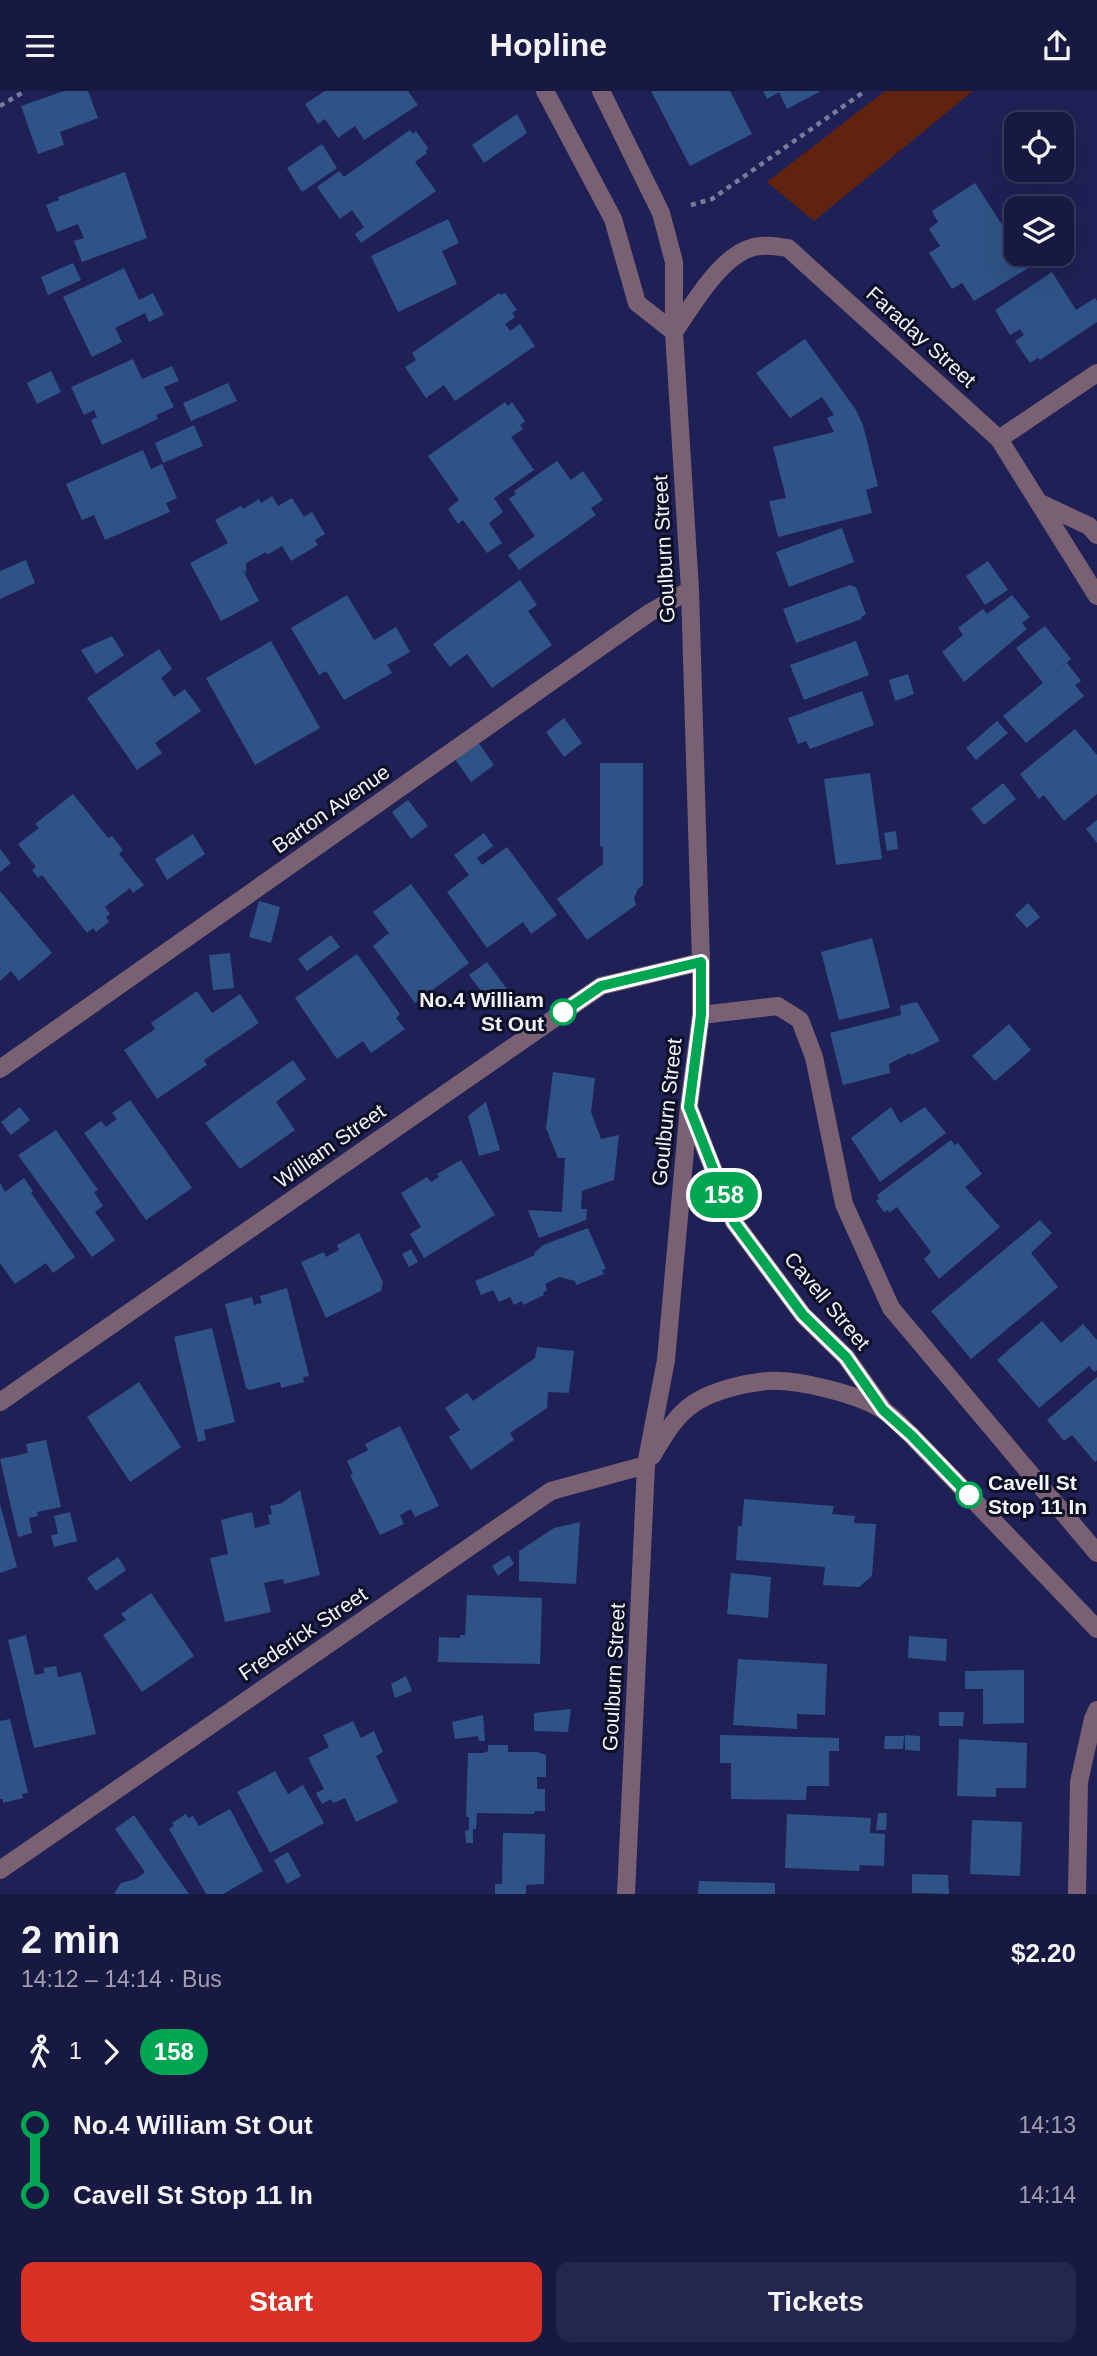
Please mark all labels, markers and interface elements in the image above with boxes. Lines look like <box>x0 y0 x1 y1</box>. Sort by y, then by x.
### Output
icon: menu <box>21 27 59 65</box>
text: Hopline <box>490 27 607 63</box>
icon: share <box>1038 27 1076 65</box>
map controls <box>1004 112 1074 266</box>
button: locate <box>1004 112 1074 182</box>
button: layers <box>1004 196 1074 266</box>
street label: Faraday Street <box>862 282 981 392</box>
street label: Goulburn Street <box>648 474 679 624</box>
street label: Barton Avenue <box>268 760 394 857</box>
place label: No.4 William St Out <box>419 988 544 1035</box>
marker: No.4 William St Out <box>550 999 576 1025</box>
street label: Goulburn Street <box>647 1037 686 1187</box>
street label: William Street <box>270 1099 389 1192</box>
line badge: 158 <box>684 1172 764 1218</box>
text: 158 <box>704 1181 744 1208</box>
street label: Cavell Street <box>780 1247 875 1354</box>
place label: Cavell St Stop 11 In <box>988 1471 1087 1518</box>
marker: Cavell St Stop 11 In <box>956 1482 982 1508</box>
street label: Frederick Street <box>234 1582 371 1685</box>
street label: Goulburn Street <box>598 1602 629 1752</box>
text: 2 min <box>21 1919 120 1961</box>
text: $2.20 <box>1011 1938 1076 1968</box>
text: 14:12 – 14:14 · Bus <box>21 1966 222 1992</box>
icon: walk <box>21 2033 59 2071</box>
icon: forward <box>92 2033 130 2071</box>
text: 1 <box>69 2038 82 2064</box>
text: 158 <box>154 2038 194 2065</box>
text: No.4 William St Out <box>73 2110 313 2140</box>
text: 14:13 <box>1018 2112 1076 2138</box>
text: Cavell St Stop 11 In <box>73 2180 313 2210</box>
text: 14:14 <box>1018 2182 1076 2208</box>
button: Start <box>21 2262 542 2342</box>
button: Tickets <box>556 2262 1076 2342</box>

